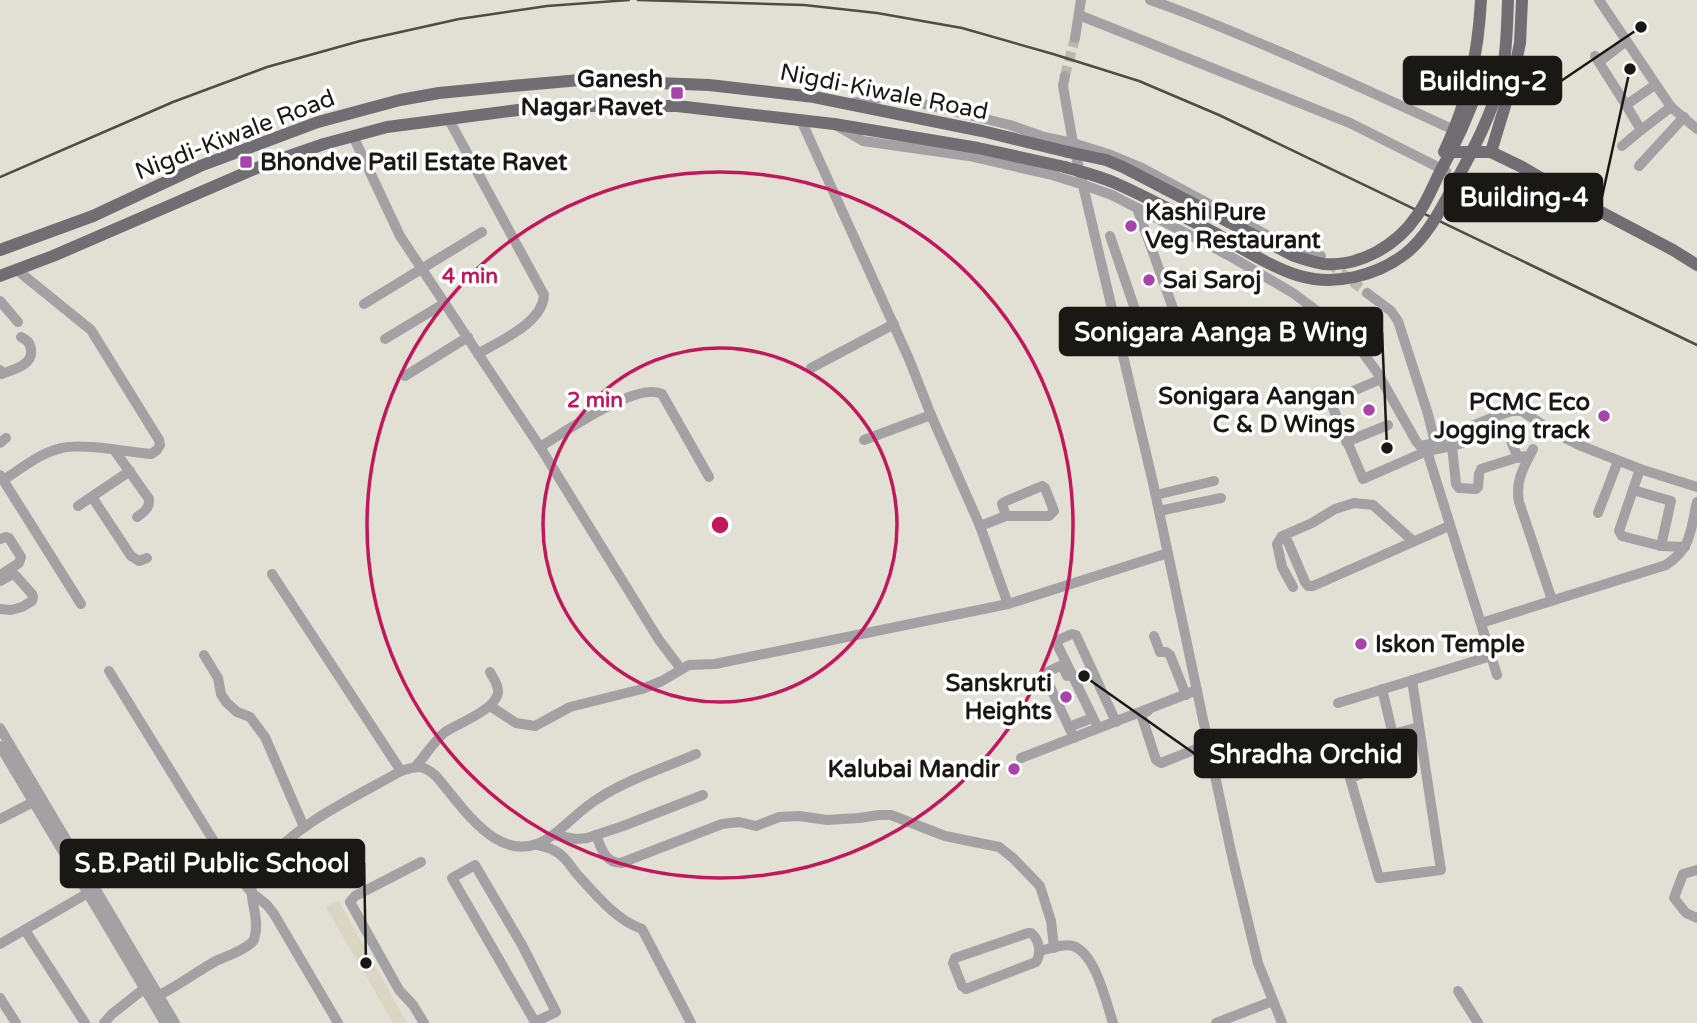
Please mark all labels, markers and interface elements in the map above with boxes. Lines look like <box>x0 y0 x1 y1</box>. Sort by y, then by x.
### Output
callout: Building-2 <box>1404 57 1561 104</box>
street label: Nigdi-Kiwale Road <box>777 58 991 126</box>
place label: Ganesh Nagar Ravet <box>521 65 664 122</box>
text: Building-2 <box>1419 66 1547 97</box>
street label: Nigdi-Kiwale Road <box>131 84 339 186</box>
marker: Ganesh Nagar Ravet <box>669 85 685 101</box>
place label: Bhondve Patil Estate Ravet <box>260 148 568 177</box>
marker: Bhondve Patil Estate Ravet <box>238 154 254 170</box>
callout: Building-4 <box>1445 174 1602 221</box>
text: Building-4 <box>1460 182 1588 213</box>
place label: Kashi Pure Veg Restaurant <box>1145 198 1322 255</box>
marker: Kashi Pure Veg Restaurant <box>1123 218 1139 234</box>
text: 4 min <box>442 264 498 289</box>
place label: Sai Saroj <box>1163 266 1261 295</box>
marker: Sai Saroj <box>1141 272 1157 288</box>
callout: Sonigara Aanga B Wing <box>1060 308 1382 355</box>
text: Sonigara Aanga B Wing <box>1074 317 1368 348</box>
place label: Sonigara Aangan C & D Wings <box>1158 382 1355 439</box>
text: 2 min <box>567 388 623 413</box>
place label: PCMC Eco Jogging track <box>1433 388 1590 445</box>
marker: Sonigara Aangan C & D Wings <box>1361 402 1377 418</box>
marker: PCMC Eco Jogging track <box>1596 408 1612 424</box>
centre of rings <box>708 513 732 537</box>
place label: Iskon Temple <box>1375 630 1525 659</box>
marker: Iskon Temple <box>1353 636 1369 652</box>
place label: Sanskruti Heights <box>946 669 1052 726</box>
marker: Sanskruti Heights <box>1058 689 1074 705</box>
callout: Shradha Orchid <box>1195 730 1416 777</box>
text: Shradha Orchid <box>1210 739 1402 770</box>
place label: Kalubai Mandir <box>827 755 1001 784</box>
marker: Kalubai Mandir <box>1006 761 1022 777</box>
callout: S.B.Patil Public School <box>61 840 364 887</box>
text: S.B.Patil Public School <box>74 848 350 879</box>

